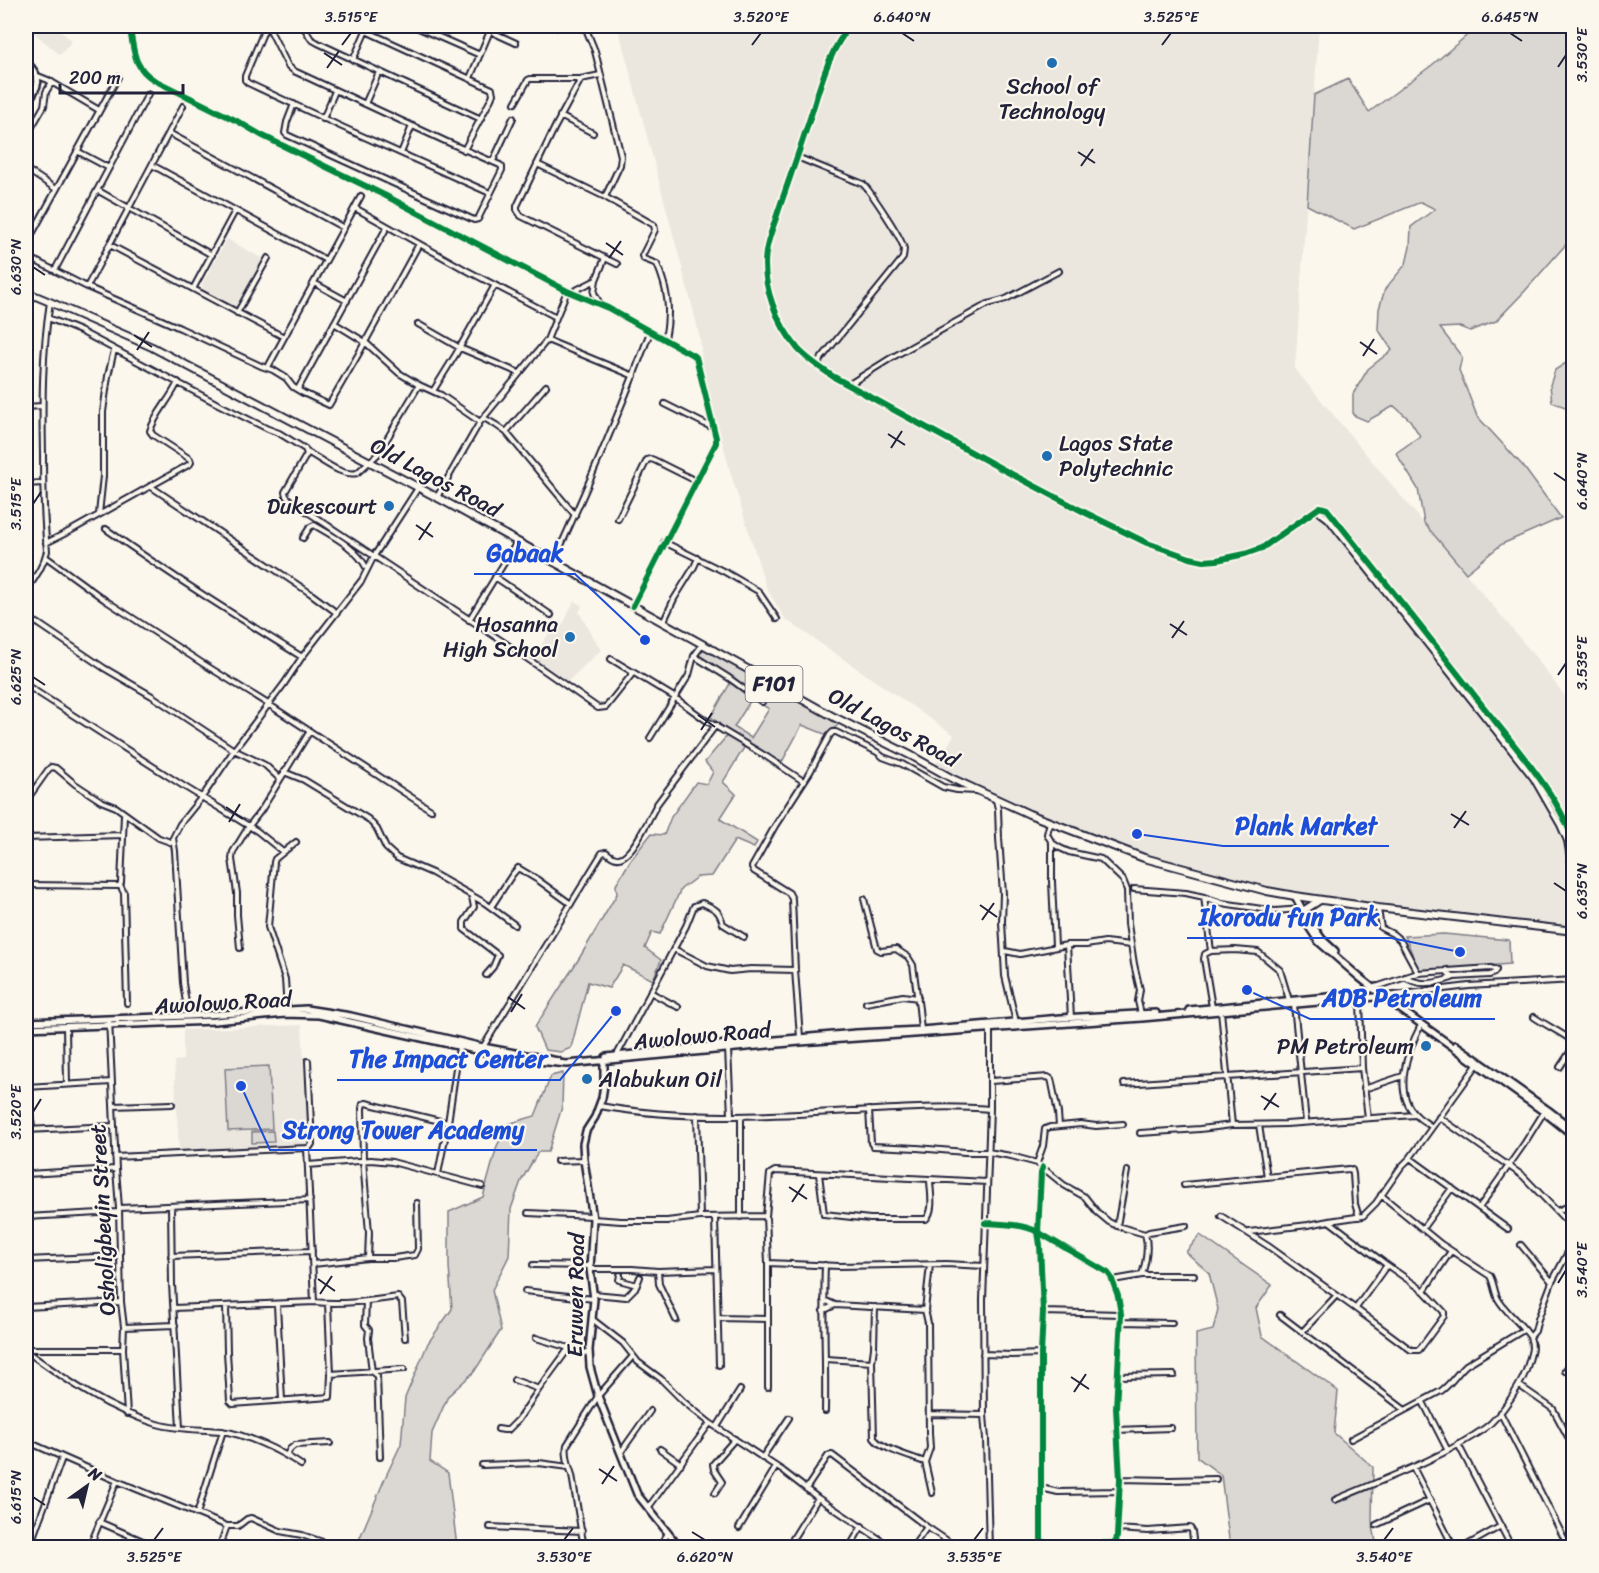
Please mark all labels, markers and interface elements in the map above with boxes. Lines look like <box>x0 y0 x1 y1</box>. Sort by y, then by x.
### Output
text: 3.515°E <box>325 4 379 30</box>
text: 3.520°E <box>734 4 790 30</box>
text: 6.640°N <box>873 4 931 30</box>
text: 3.525°E <box>1144 4 1200 30</box>
text: 6.645°N <box>1482 4 1539 30</box>
text: 3.530°E <box>1569 26 1595 82</box>
marker: School of Technology <box>1045 56 1059 70</box>
scale bar <box>60 57 183 95</box>
text: 200 m <box>69 62 121 94</box>
place label: School of Technology <box>999 67 1106 131</box>
text: 6.630°N <box>3 238 29 295</box>
place label: Lagos State Polytechnic <box>1059 424 1173 488</box>
street label: Old Lagos Road <box>363 426 510 529</box>
marker: Lagos State Polytechnic <box>1040 449 1054 463</box>
text: 6.640°N <box>1569 452 1595 510</box>
text: 3.515°E <box>3 476 29 530</box>
place label: Dukescourt <box>267 487 377 526</box>
marker: Dukescourt <box>382 499 396 513</box>
callout: Gabaak <box>474 532 575 574</box>
text: Gabaak <box>486 532 564 574</box>
place label: Hosanna High School <box>443 605 559 669</box>
marker: Hosanna High School <box>563 630 577 644</box>
text: 3.535°E <box>1569 634 1595 690</box>
text: 6.625°N <box>3 648 29 705</box>
road number: F101 <box>746 666 802 702</box>
street label: Old Lagos Road <box>821 676 968 779</box>
callout: Plank Market <box>1223 804 1389 846</box>
text: Plank Market <box>1235 805 1378 847</box>
text: 6.635°N <box>1569 863 1595 919</box>
callout: Ikorodu fun Park <box>1187 896 1391 938</box>
text: Ikorodu fun Park <box>1197 896 1380 938</box>
callout: ADB Petroleum <box>1310 977 1495 1019</box>
text: ADB Petroleum <box>1321 977 1483 1019</box>
street label: Awolowo Road <box>152 979 294 1026</box>
street label: Awolowo Road <box>631 1010 773 1061</box>
place label: PM Petroleum <box>1277 1027 1414 1066</box>
callout: The Impact Center <box>337 1038 560 1080</box>
text: The Impact Center <box>349 1038 549 1080</box>
marker: PM Petroleum <box>1419 1039 1433 1053</box>
place label: Alabukun Oil <box>598 1060 723 1099</box>
marker: Alabukun Oil <box>580 1072 594 1086</box>
text: 3.520°E <box>3 1083 29 1139</box>
callout: Strong Tower Academy <box>270 1108 537 1150</box>
text: Strong Tower Academy <box>281 1109 525 1151</box>
street label: Osholigbeyin Street <box>78 1123 127 1317</box>
street label: Eruwen Road <box>555 1231 596 1357</box>
text: 3.540°E <box>1569 1241 1595 1298</box>
north arrow <box>57 1456 117 1516</box>
text: N <box>82 1458 109 1490</box>
text: 6.615°N <box>3 1469 29 1524</box>
text: 3.525°E <box>127 1544 183 1570</box>
text: 3.530°E <box>537 1544 593 1570</box>
text: 6.620°N <box>677 1544 734 1570</box>
text: 3.535°E <box>947 1544 1003 1570</box>
text: 3.540°E <box>1356 1544 1413 1570</box>

